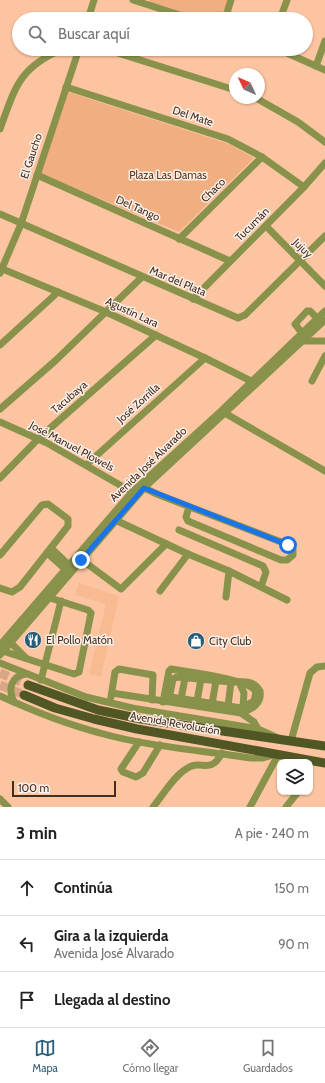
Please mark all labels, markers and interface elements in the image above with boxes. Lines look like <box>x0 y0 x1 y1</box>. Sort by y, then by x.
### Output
search box <box>12 12 313 56</box>
icon: search <box>26 23 48 45</box>
text: Buscar aquí <box>58 25 130 43</box>
north arrow <box>229 68 265 104</box>
street label: Del Mate <box>171 103 215 129</box>
street label: El Gaucho <box>17 132 45 180</box>
park label: Plaza Las Damas <box>129 168 207 182</box>
street label: Chaco <box>198 175 228 205</box>
street label: Del Tango <box>114 192 162 224</box>
street label: Tucumán <box>232 204 272 244</box>
street label: Jujuy <box>290 235 316 261</box>
street label: Mar del Plata <box>148 263 209 299</box>
street label: Agustín Lara <box>103 294 161 331</box>
street label: Tacubaya <box>48 377 90 416</box>
street label: José Zorrilla <box>113 380 163 427</box>
street label: José Manuel Plowels <box>27 417 117 474</box>
street label: Avenida José Alvarado <box>107 424 189 504</box>
route start <box>279 536 297 554</box>
route end <box>72 551 90 569</box>
restaurant icon: El Pollo Matón <box>23 630 43 650</box>
shop icon: City Club <box>186 631 206 651</box>
place label: El Pollo Matón <box>46 633 113 647</box>
place label: City Club <box>209 634 251 648</box>
street label: Avenida Revolución <box>129 708 221 738</box>
map controls <box>277 759 313 795</box>
button: layers <box>277 759 313 795</box>
scale bar <box>12 779 116 798</box>
text: 100 m <box>18 781 49 795</box>
text: 3 min <box>16 823 57 843</box>
text: A pie · 240 m <box>235 825 309 841</box>
icon: ahead <box>16 877 38 899</box>
text: Continúa <box>54 879 112 897</box>
text: 150 m <box>274 880 309 896</box>
text: Gira a la izquierda <box>54 927 168 945</box>
icon: left <box>16 933 38 955</box>
text: 90 m <box>278 936 309 952</box>
text: Avenida José Alvarado <box>54 945 174 961</box>
icon: arrive <box>16 989 38 1011</box>
text: Llegada al destino <box>54 991 170 1009</box>
tab: Mapa <box>32 1037 58 1075</box>
tab: Cómo llegar <box>122 1037 178 1075</box>
tab: Guardados <box>243 1037 293 1075</box>

